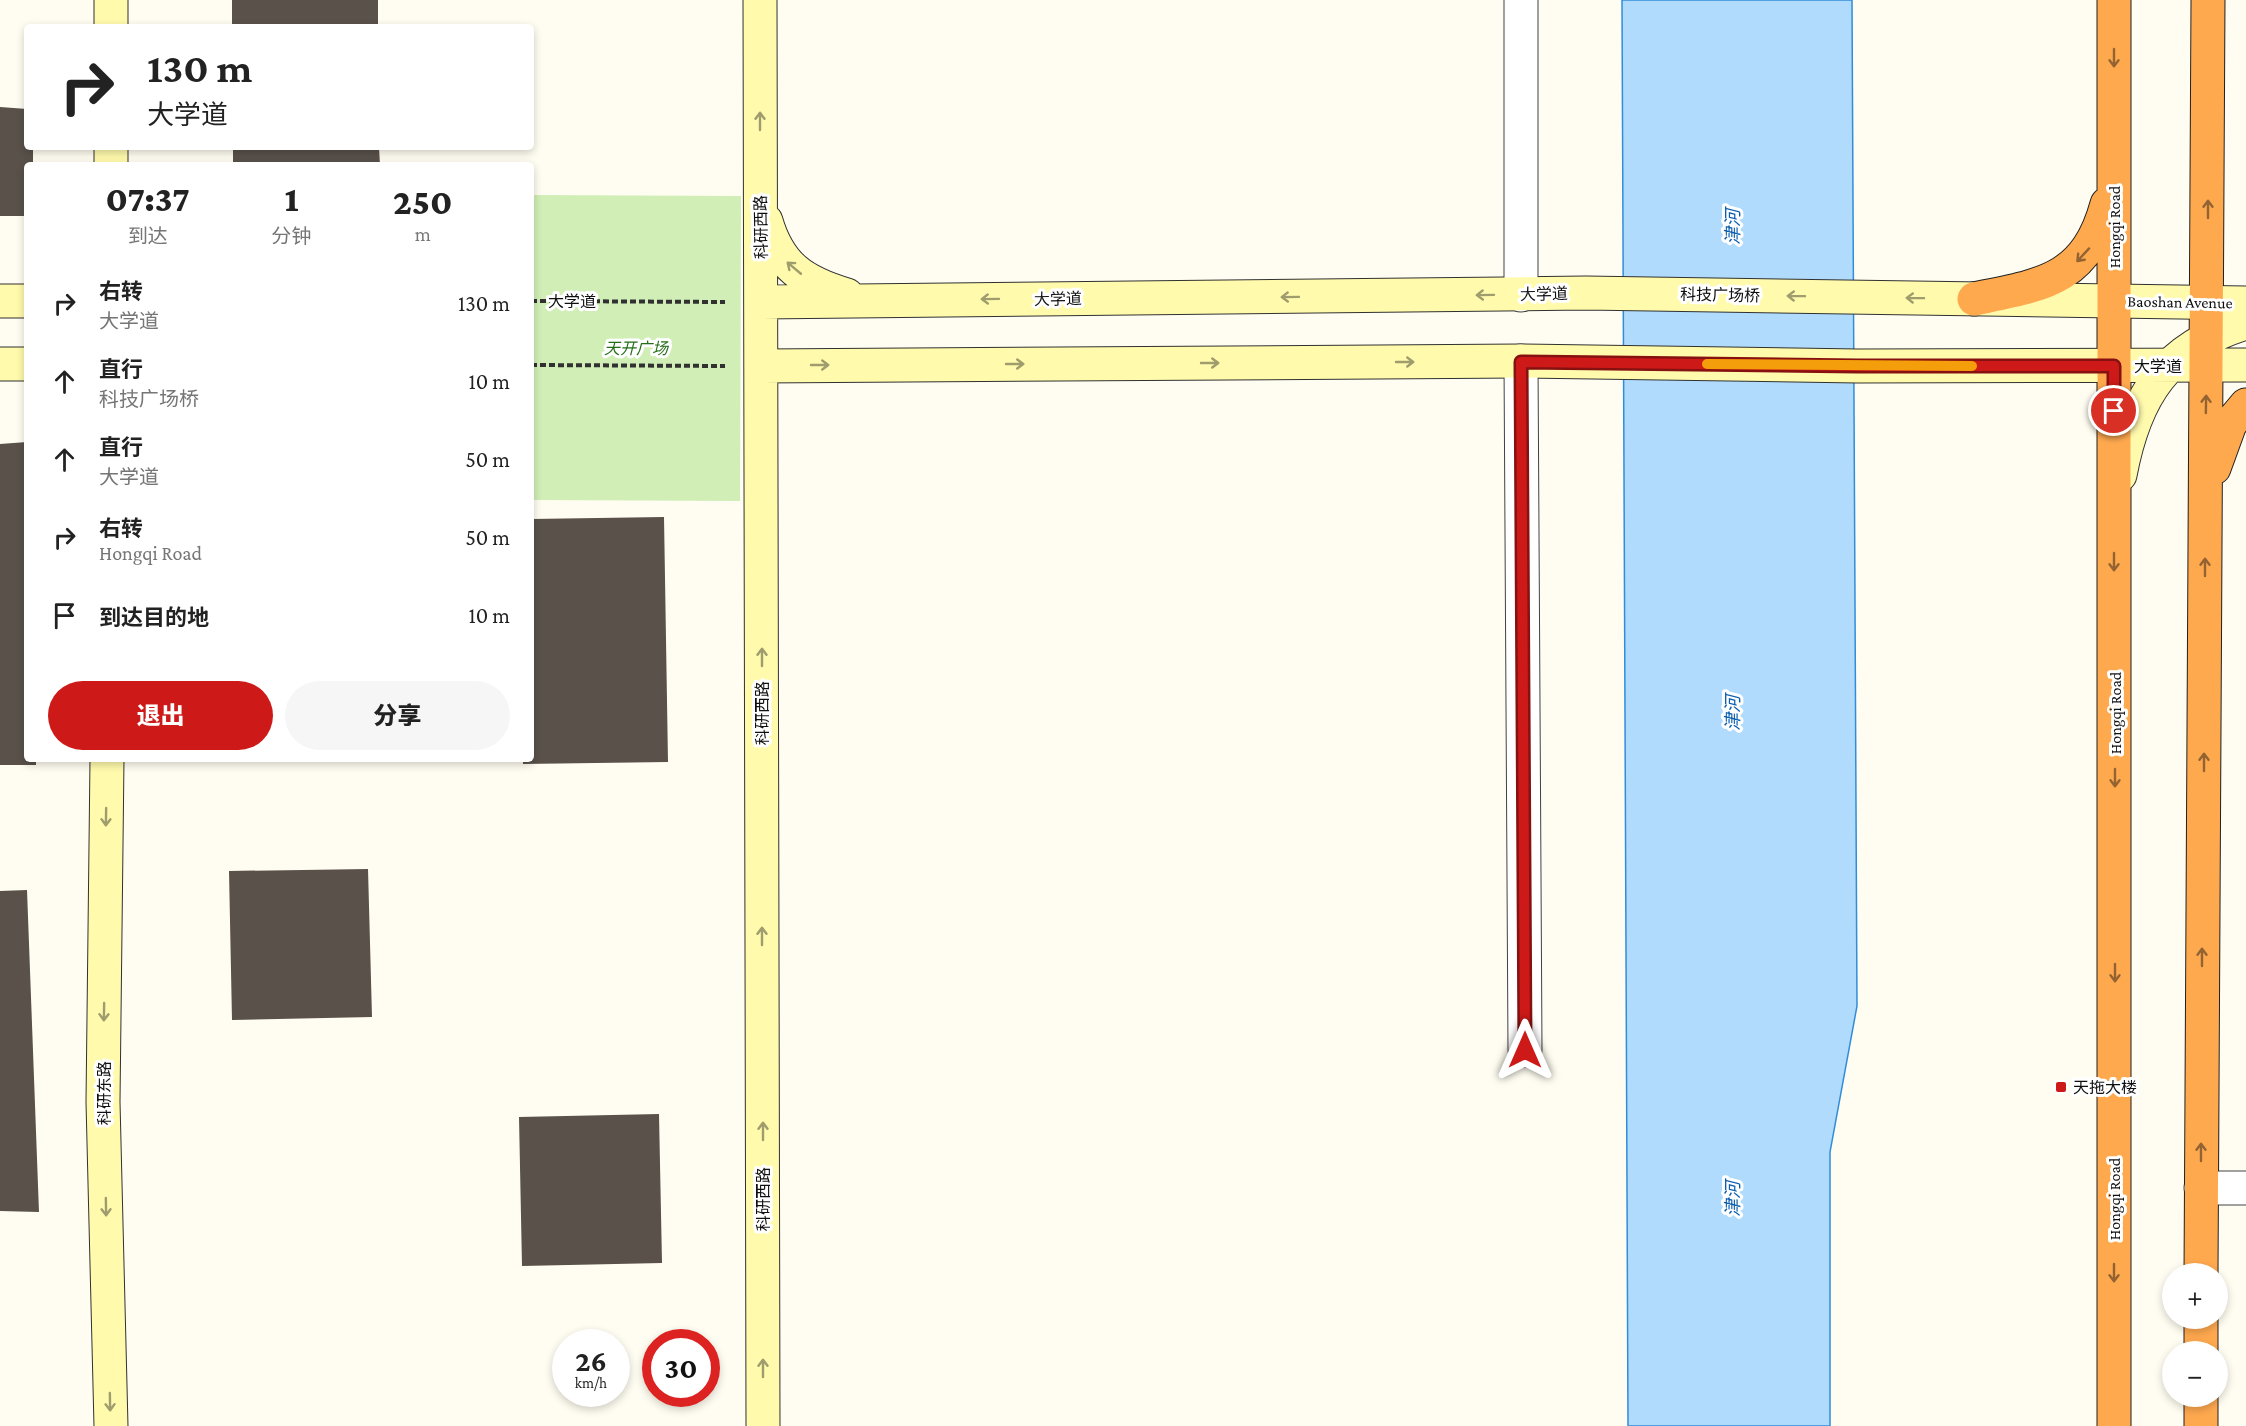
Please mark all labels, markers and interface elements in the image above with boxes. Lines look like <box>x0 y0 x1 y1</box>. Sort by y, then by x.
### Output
text: 130 m <box>147 44 252 91</box>
icon: right <box>48 48 126 126</box>
one-way arrow <box>2108 48 2120 68</box>
text: 大学道 <box>147 100 228 130</box>
one-way arrow <box>754 111 766 131</box>
text: 07:37 <box>106 179 190 219</box>
text: 1 <box>284 179 299 219</box>
text: 250 <box>393 182 452 222</box>
street label: Hongqi Road <box>2106 185 2124 268</box>
street label: 科研西路 <box>752 195 770 259</box>
one-way arrow <box>2202 199 2214 219</box>
water label: 津河 <box>1723 206 1743 245</box>
text: m <box>415 223 431 245</box>
text: 到达 <box>128 225 168 247</box>
text: 分钟 <box>272 225 312 247</box>
one-way arrow <box>2076 247 2090 262</box>
one-way arrow <box>786 262 802 275</box>
text: 右转 <box>99 279 143 304</box>
street label: 大学道 <box>1520 285 1568 303</box>
street label: 科技广场桥 <box>1680 286 1760 304</box>
icon: right <box>48 287 81 320</box>
one-way arrow <box>1476 289 1496 301</box>
street label: 大学道 <box>1034 290 1082 308</box>
one-way arrow <box>1787 290 1807 301</box>
text: 130 m <box>458 291 510 316</box>
one-way arrow <box>1281 291 1301 303</box>
one-way arrow <box>1906 292 1926 303</box>
street label: 大学道 <box>548 293 596 310</box>
street label: Baoshan Avenue <box>2127 293 2233 311</box>
one-way arrow <box>981 294 1001 305</box>
text: 大学道 <box>99 310 159 332</box>
park label: 天开广场 <box>604 340 670 357</box>
one-way arrow <box>1394 356 1414 368</box>
text: 直行 <box>99 357 143 382</box>
one-way arrow <box>1200 357 1220 369</box>
one-way arrow <box>1005 358 1025 370</box>
street label: 大学道 <box>2134 358 2182 375</box>
one-way arrow <box>810 359 830 371</box>
icon: ahead <box>48 365 81 398</box>
text: 10 m <box>468 369 510 394</box>
pin <box>2088 385 2139 436</box>
text: 科技广场桥 <box>99 388 199 410</box>
icon: arrive <box>2097 394 2130 427</box>
one-way arrow <box>2200 394 2212 414</box>
text: 直行 <box>99 435 143 460</box>
icon: ahead <box>48 443 81 476</box>
text: 50 m <box>465 447 510 472</box>
text: 大学道 <box>99 466 159 488</box>
text: 右转 <box>99 516 143 541</box>
icon: right <box>48 521 81 554</box>
text: 50 m <box>465 525 510 550</box>
text: Hongqi Road <box>99 542 202 564</box>
one-way arrow <box>2108 551 2120 571</box>
one-way arrow <box>2199 558 2211 578</box>
icon: arrive <box>48 599 81 632</box>
text: 10 m <box>468 603 510 628</box>
text: 到达目的地 <box>99 605 209 630</box>
one-way arrow <box>756 647 768 667</box>
street label: Hongqi Road <box>2107 671 2125 754</box>
button: 退出 <box>48 681 273 750</box>
button: 分享 <box>285 681 510 750</box>
street label: 科研西路 <box>754 681 771 745</box>
water label: 津河 <box>1723 692 1743 731</box>
one-way arrow <box>2198 753 2210 773</box>
one-way arrow <box>2109 767 2121 787</box>
one-way arrow <box>100 807 112 827</box>
one-way arrow <box>756 926 768 946</box>
one-way arrow <box>2196 948 2208 968</box>
one-way arrow <box>2109 962 2121 982</box>
one-way arrow <box>98 1002 110 1022</box>
position arrow <box>1493 1018 1557 1082</box>
street label: 科研东路 <box>96 1061 113 1125</box>
place label: 天拖大楼 <box>2073 1079 2137 1096</box>
marker: 天拖大楼 <box>2054 1080 2068 1094</box>
one-way arrow <box>757 1121 768 1141</box>
one-way arrow <box>2195 1143 2207 1163</box>
street label: Hongqi Road <box>2106 1157 2124 1240</box>
street label: 科研西路 <box>755 1167 772 1231</box>
water label: 津河 <box>1723 1178 1743 1217</box>
one-way arrow <box>100 1197 111 1217</box>
one-way arrow <box>2108 1262 2120 1282</box>
map controls <box>2162 1263 2228 1407</box>
button: + <box>2162 1263 2228 1329</box>
speed limit sign: 30 <box>642 1329 720 1407</box>
button: − <box>2162 1341 2228 1407</box>
text: 26 <box>575 1344 607 1377</box>
one-way arrow <box>757 1358 769 1378</box>
text: km/h <box>575 1375 607 1391</box>
one-way arrow <box>105 1392 116 1412</box>

